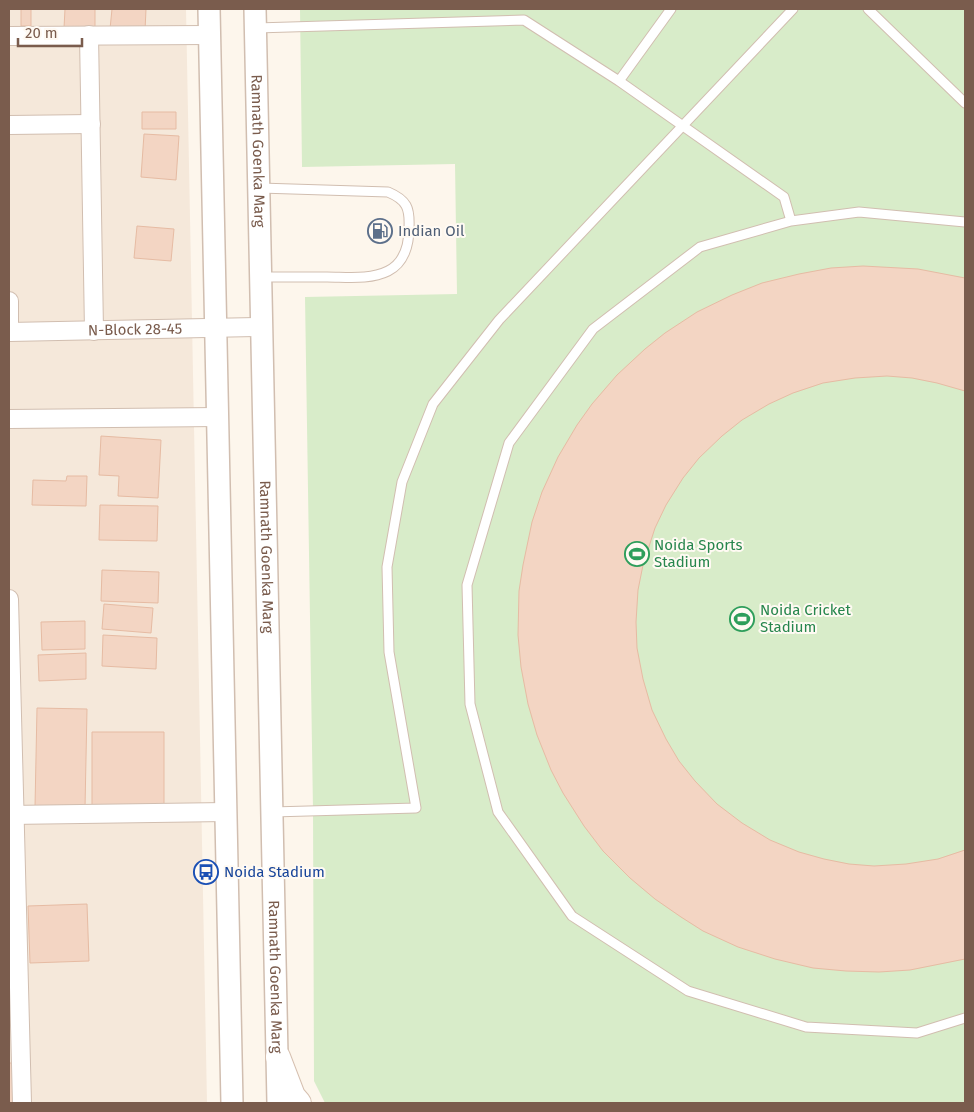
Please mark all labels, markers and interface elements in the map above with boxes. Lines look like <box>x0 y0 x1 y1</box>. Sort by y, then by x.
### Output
scale bar <box>18 15 81 47</box>
text: 20 m <box>25 24 58 42</box>
street label: Ramnath Goenka Marg <box>247 74 269 228</box>
fuel station icon: Indian Oil <box>367 218 393 244</box>
place label: Indian Oil <box>398 222 465 240</box>
street label: N-Block 28-45 <box>88 320 182 339</box>
street label: Ramnath Goenka Marg <box>256 480 277 634</box>
place label: Noida Sports Stadium <box>654 536 742 571</box>
sports icon: Noida Sports Stadium <box>624 541 650 567</box>
place label: Noida Cricket Stadium <box>760 601 851 636</box>
sports icon: Noida Cricket Stadium <box>729 606 755 632</box>
bus stop icon: Noida Stadium <box>193 859 219 885</box>
place label: Noida Stadium <box>224 863 325 881</box>
street label: Ramnath Goenka Marg <box>265 900 286 1054</box>

